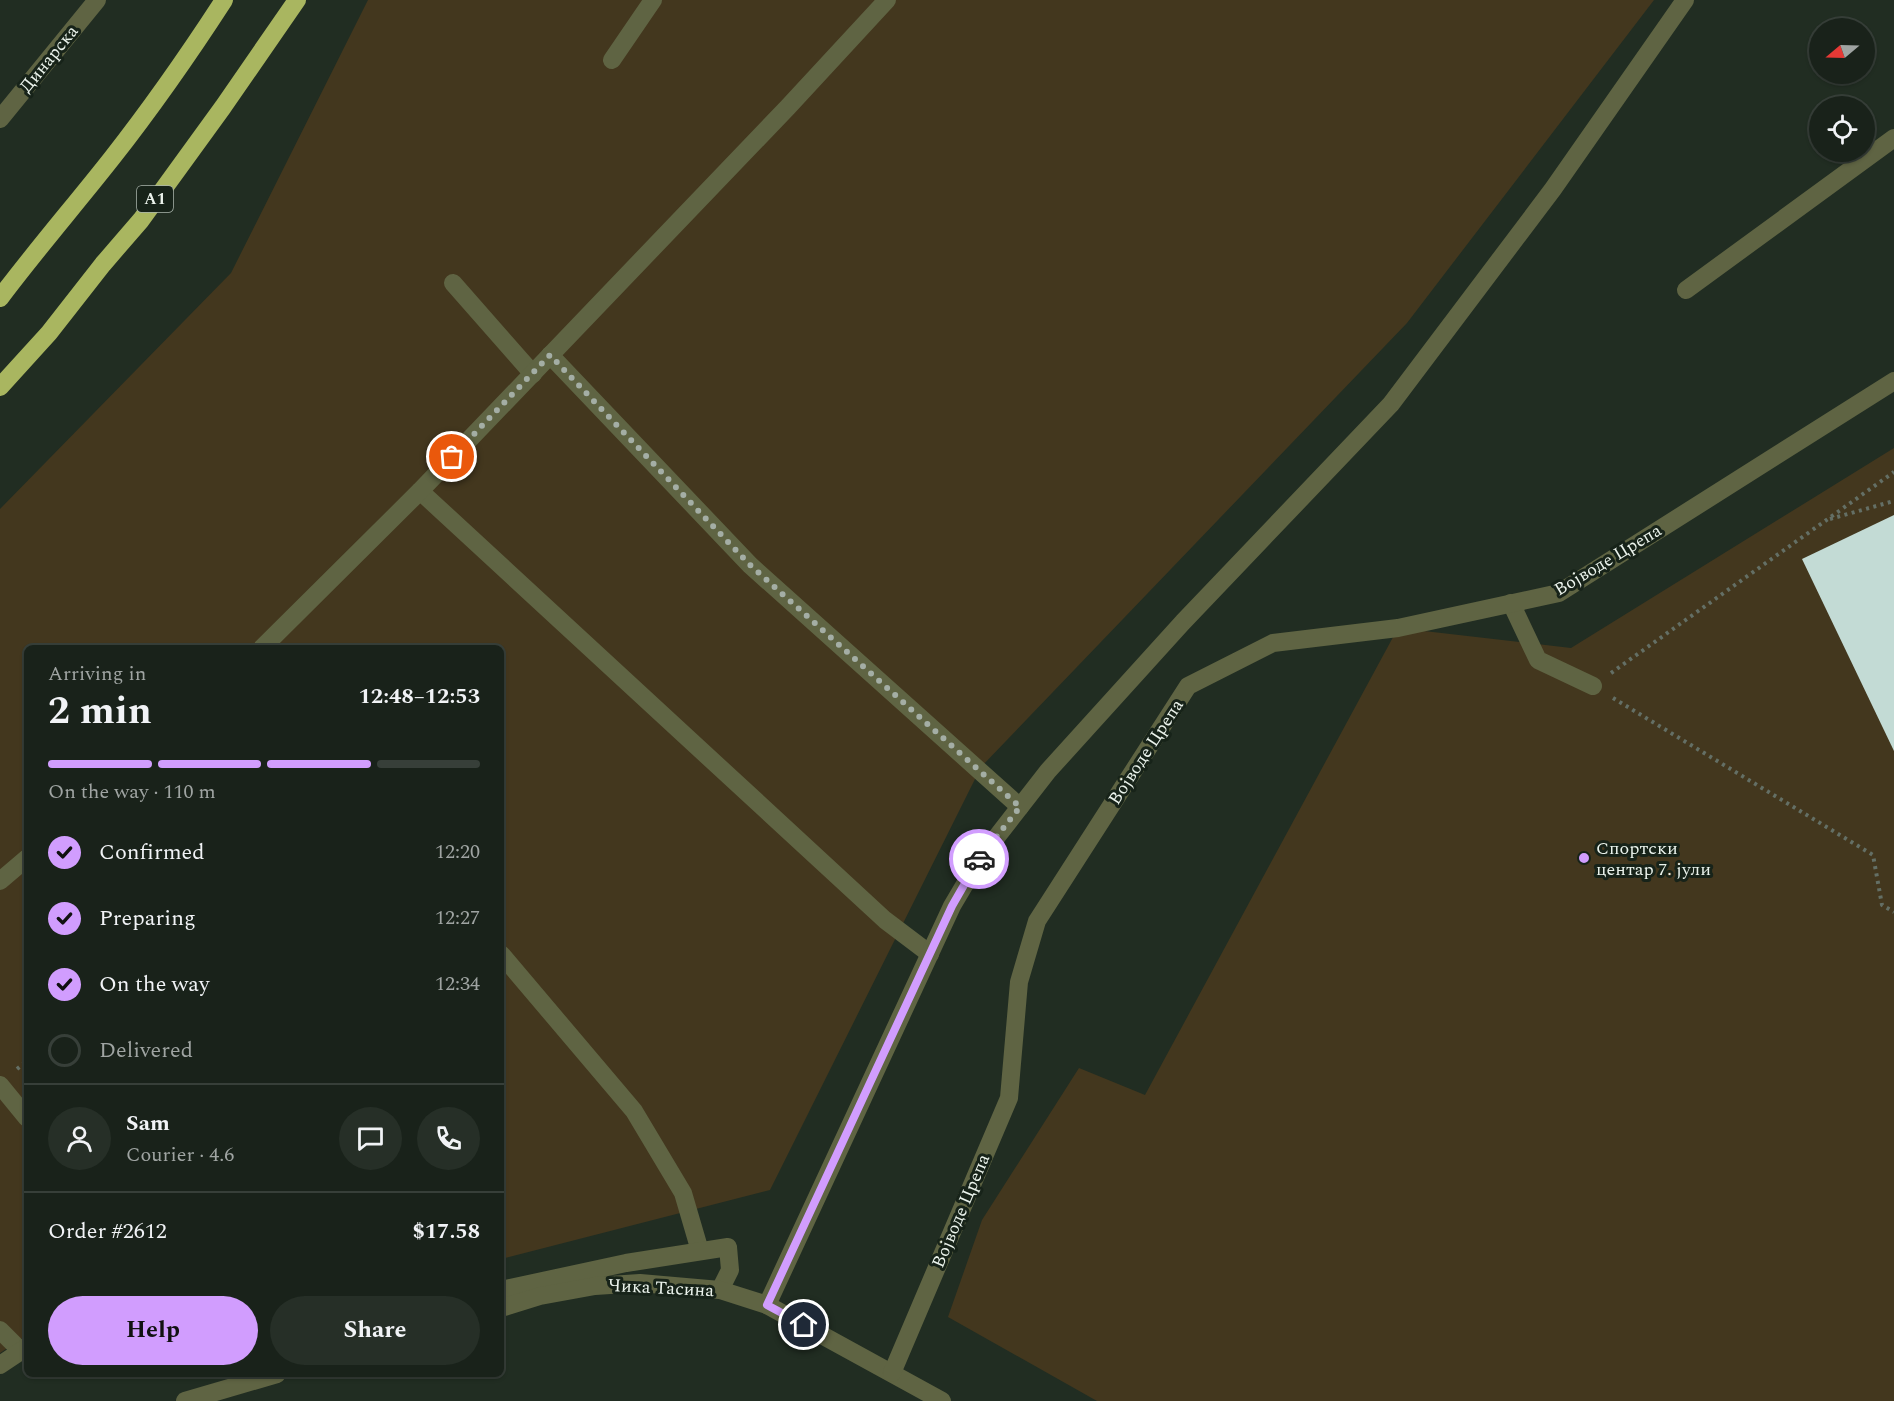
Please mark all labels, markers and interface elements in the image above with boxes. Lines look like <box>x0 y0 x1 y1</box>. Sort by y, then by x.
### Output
north arrow <box>1809 18 1875 84</box>
map controls <box>1809 18 1875 162</box>
street label: Динарска <box>13 19 85 99</box>
button: locate <box>1809 96 1875 162</box>
road number: A1 <box>137 186 173 212</box>
pin <box>426 431 477 482</box>
icon: bag <box>435 440 468 473</box>
street label: Војводе Црепа <box>1549 517 1667 603</box>
text: Arriving in <box>48 659 146 689</box>
text: 12:48–12:53 <box>358 680 480 713</box>
text: 2 min <box>48 682 152 741</box>
street label: Војводе Црепа <box>1102 694 1190 810</box>
text: On the way · 110 m <box>48 777 216 807</box>
courier <box>949 829 1009 889</box>
place label: Спортски центар 7. јули <box>1596 835 1711 883</box>
icon: check <box>48 836 81 869</box>
text: Confirmed <box>99 836 205 869</box>
text: 12:20 <box>435 837 480 867</box>
icon: car <box>963 843 996 876</box>
marker: Спортски центар 7. јули <box>1577 851 1591 865</box>
icon: check <box>48 902 81 935</box>
text: Preparing <box>99 902 196 935</box>
text: 12:27 <box>435 903 480 933</box>
icon: check <box>48 968 81 1001</box>
text: On the way <box>99 968 210 1001</box>
text: 12:34 <box>435 969 480 999</box>
text: Delivered <box>99 1034 193 1067</box>
button: person <box>48 1107 111 1170</box>
text: Sam <box>126 1107 170 1140</box>
button: chat <box>339 1107 402 1170</box>
button: phone <box>417 1107 480 1170</box>
text: Courier · 4.6 <box>126 1140 234 1170</box>
street label: Војводе Црепа <box>925 1150 997 1272</box>
text: Order #2612 <box>48 1215 167 1248</box>
text: $17.58 <box>412 1215 480 1248</box>
street label: Чика Тасина <box>607 1272 715 1304</box>
button: Help <box>48 1296 258 1365</box>
button: Share <box>270 1296 480 1365</box>
pin <box>778 1299 829 1350</box>
icon: home <box>787 1308 820 1341</box>

